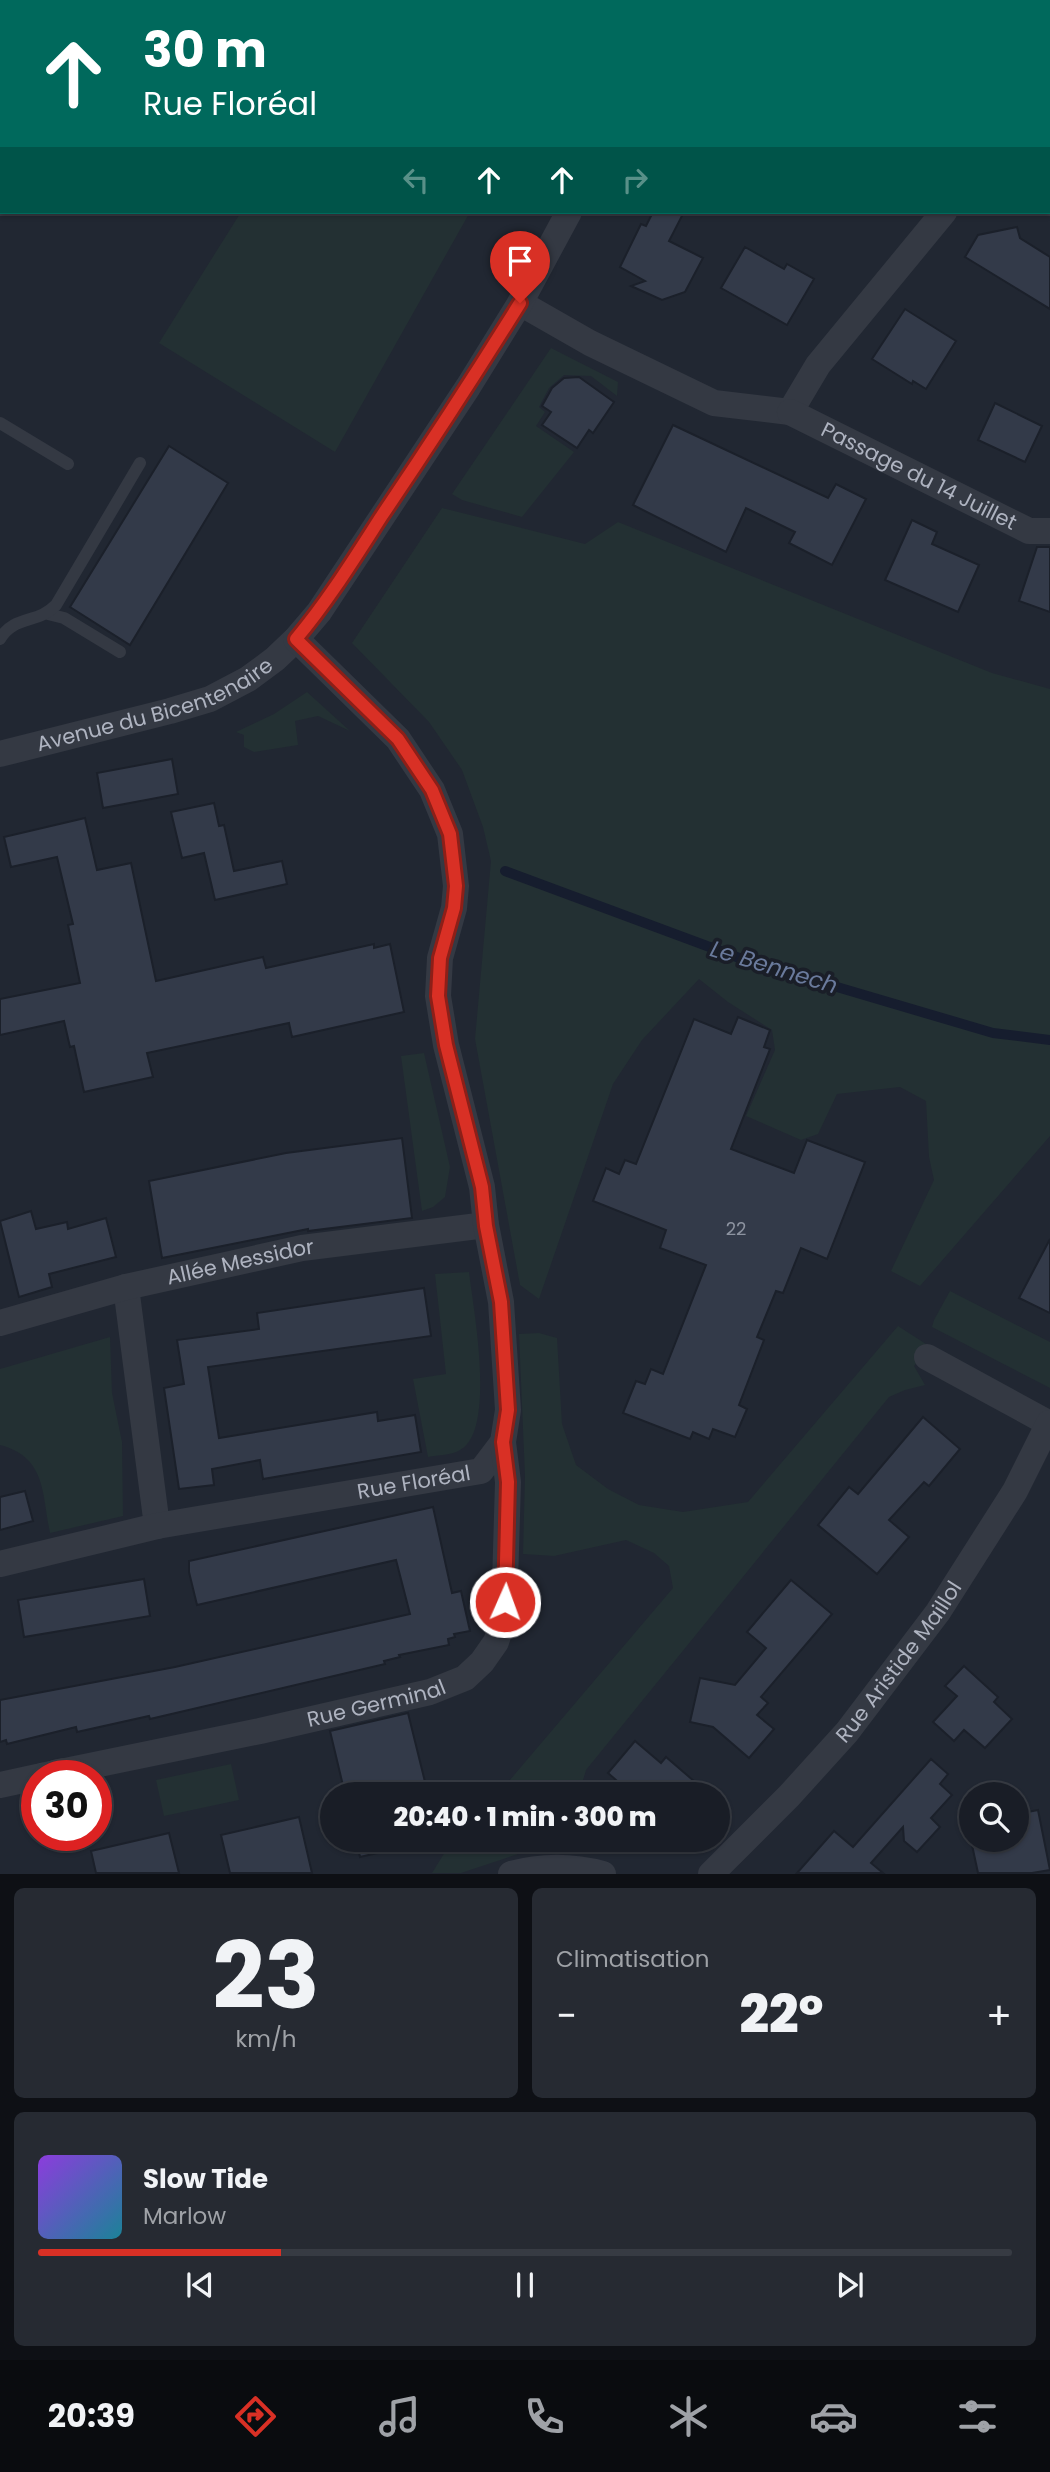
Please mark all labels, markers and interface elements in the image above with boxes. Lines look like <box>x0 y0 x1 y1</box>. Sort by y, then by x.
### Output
text: 30 m <box>143 16 267 84</box>
icon: ahead <box>28 28 119 119</box>
text: Rue Floréal <box>143 81 317 126</box>
icon: left <box>397 161 435 199</box>
icon: ahead <box>470 161 508 199</box>
icon: ahead <box>543 161 581 199</box>
icon: right <box>616 161 654 199</box>
pin <box>490 231 550 303</box>
icon: arrive <box>501 242 539 280</box>
street label: Passage du 14 Juillet <box>816 415 1022 537</box>
street label: Avenue du Bicentenaire <box>33 650 279 758</box>
water label: Le Bennech <box>706 932 842 1002</box>
house number: 22 <box>726 1216 746 1241</box>
street label: Allée Messidor <box>164 1232 315 1292</box>
street label: Rue Floréal <box>355 1458 473 1506</box>
position arrow <box>468 1565 542 1639</box>
street label: Rue Aristide Maillol <box>829 1575 968 1749</box>
street label: Rue Germinal <box>304 1672 450 1734</box>
speed limit sign: 30 <box>21 1760 112 1851</box>
map controls <box>959 1782 1029 1852</box>
button: search <box>959 1782 1029 1852</box>
text: 20:40 · 1 min · 300 m <box>394 1799 656 1835</box>
text: 23 <box>212 1912 320 2040</box>
text: Climatisation <box>556 1943 709 1975</box>
text: 22° <box>739 1978 824 2051</box>
text: − <box>556 1989 577 2042</box>
text: + <box>986 1989 1012 2042</box>
text: km/h <box>235 2023 297 2055</box>
text: Slow Tide <box>143 2161 268 2197</box>
text: Marlow <box>143 2200 226 2232</box>
icon: previous <box>181 2266 219 2304</box>
icon: pause <box>506 2266 544 2304</box>
icon: next <box>831 2266 869 2304</box>
icon: directions <box>231 2392 280 2441</box>
icon: music <box>375 2392 424 2441</box>
icon: phone <box>520 2392 569 2441</box>
icon: climate <box>664 2392 713 2441</box>
icon: car <box>809 2392 858 2441</box>
icon: filters <box>953 2392 1002 2441</box>
text: 20:39 <box>48 2393 135 2438</box>

